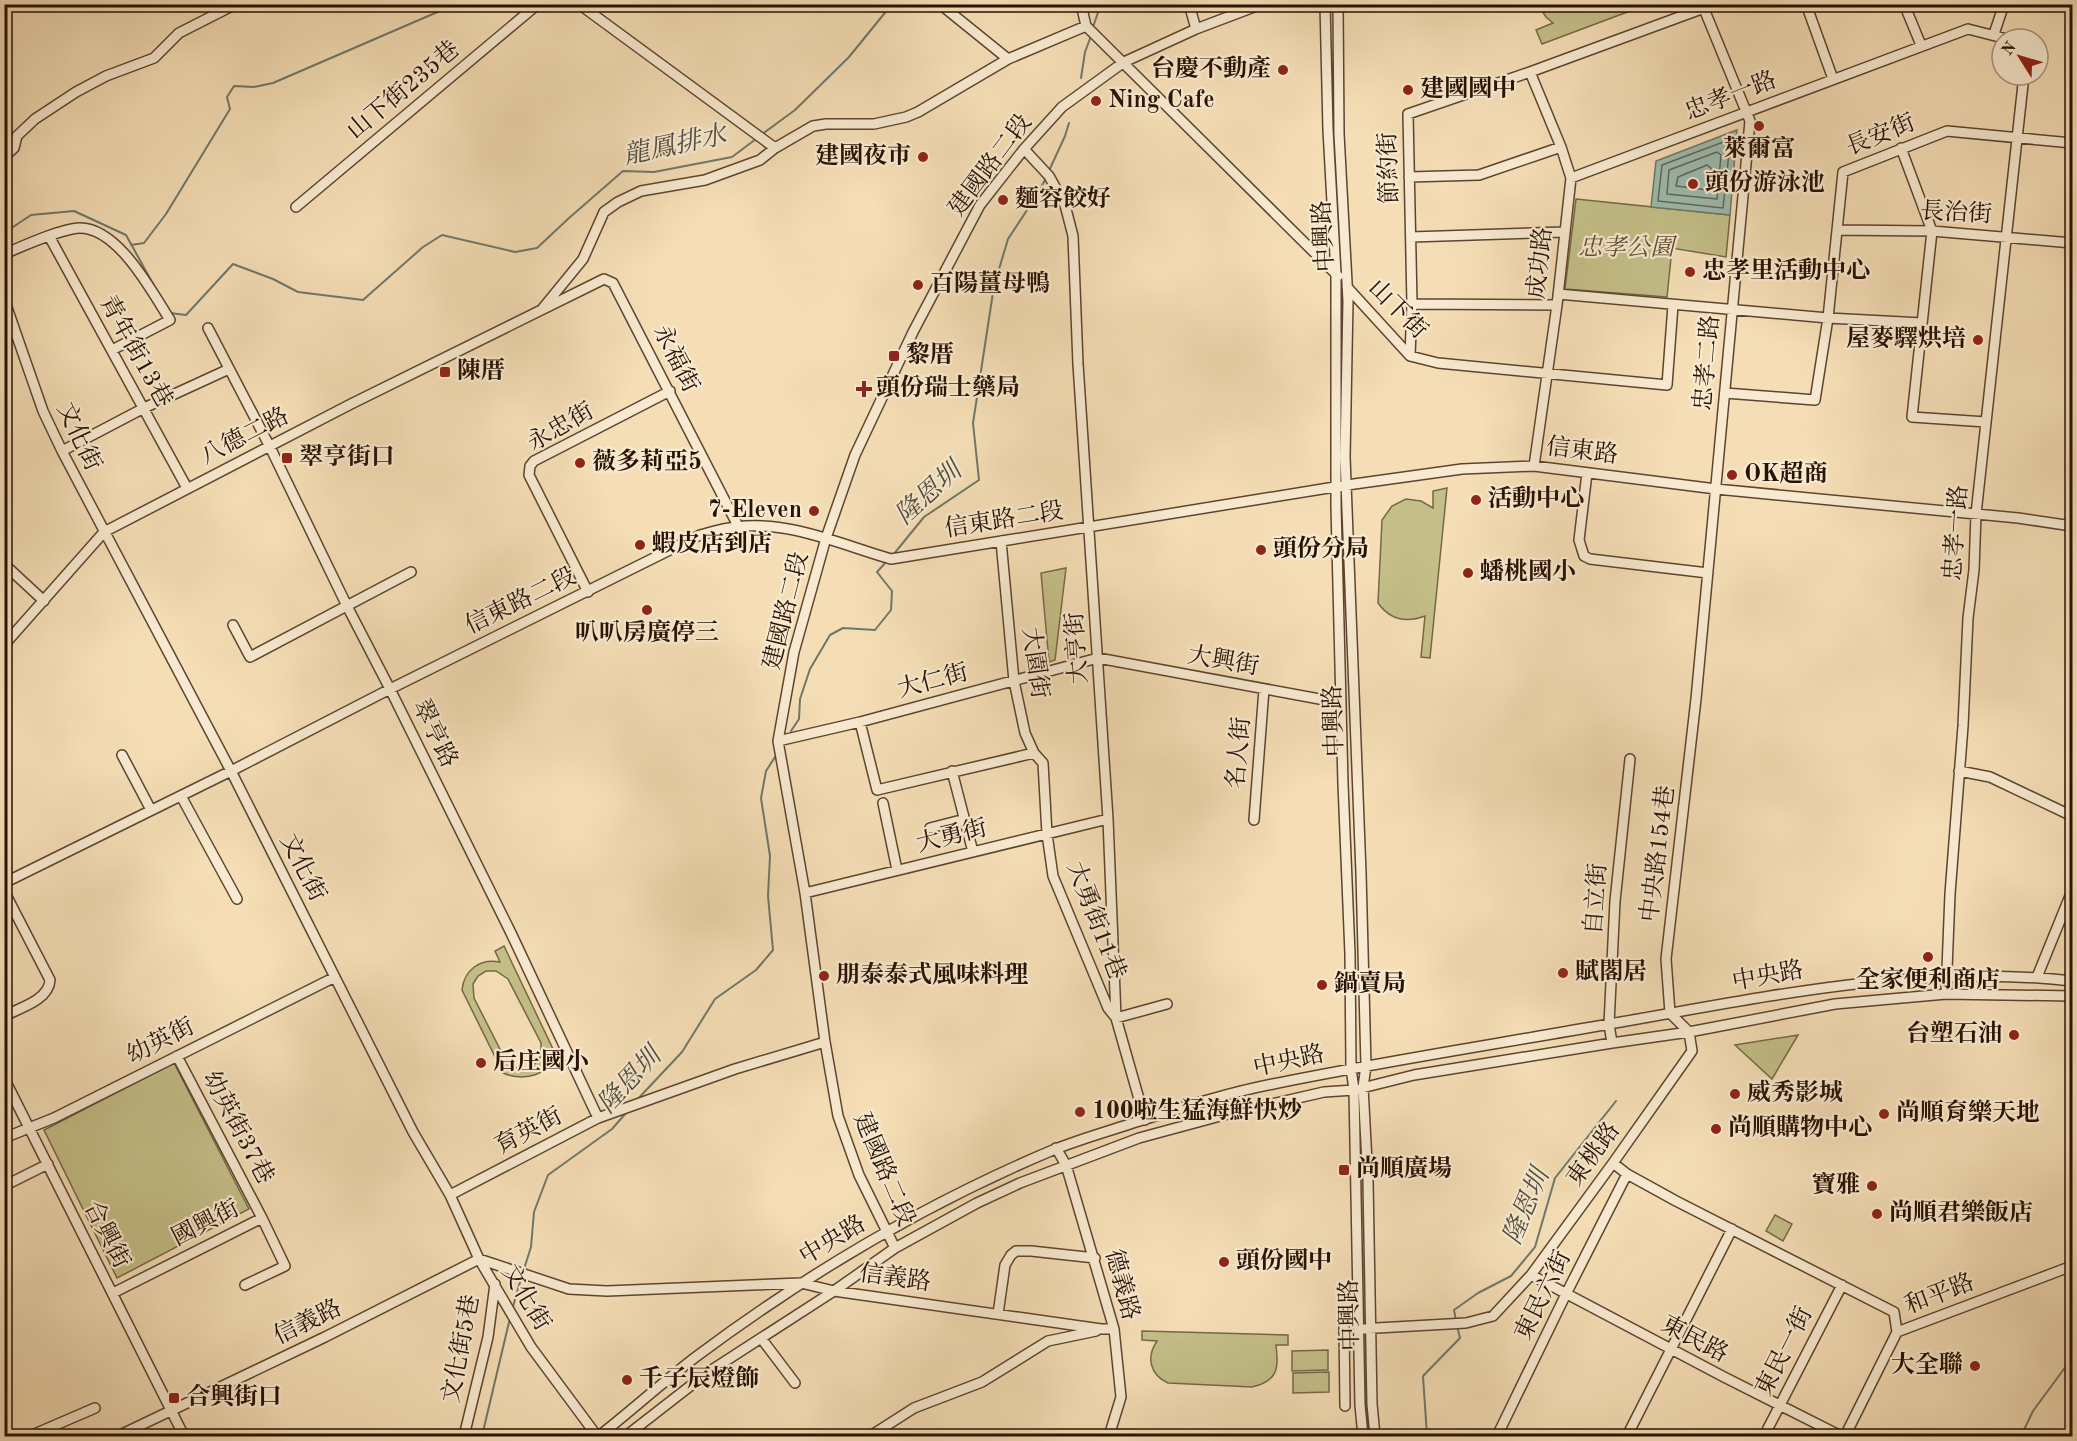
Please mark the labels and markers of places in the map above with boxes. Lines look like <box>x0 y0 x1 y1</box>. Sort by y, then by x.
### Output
place label: 台慶不動產 <box>1151 55 1271 82</box>
marker: 台慶不動產 <box>1276 63 1290 77</box>
place label: 建國國中 <box>1420 75 1516 102</box>
marker: 建國國中 <box>1401 83 1415 97</box>
place label: Ning Cafe <box>1108 89 1215 113</box>
marker: Ning Cafe <box>1089 94 1103 108</box>
marker: 萊爾富 <box>1752 119 1766 133</box>
place label: 萊爾富 <box>1723 135 1795 162</box>
place label: 建國夜市 <box>815 142 911 169</box>
marker: 建國夜市 <box>916 150 930 164</box>
place label: 頭份游泳池 <box>1705 169 1825 196</box>
marker: 頭份游泳池 <box>1686 177 1700 191</box>
place label: 麵容餃好 <box>1015 185 1111 212</box>
marker: 麵容餃好 <box>996 193 1010 207</box>
place label: 忠孝里活動中心 <box>1702 257 1870 284</box>
marker: 忠孝里活動中心 <box>1683 265 1697 279</box>
place label: 百陽薑母鴨 <box>930 270 1050 297</box>
marker: 百陽薑母鴨 <box>911 278 925 292</box>
place label: 屋麥驛烘培 <box>1846 325 1966 352</box>
marker: 屋麥驛烘培 <box>1971 333 1985 347</box>
place label: 黎厝 <box>906 341 954 368</box>
marker: 黎厝 <box>887 349 901 363</box>
place label: 陳厝 <box>457 357 505 384</box>
marker: 陳厝 <box>438 365 452 379</box>
place label: 頭份瑞士藥局 <box>876 374 1020 401</box>
marker: 頭份瑞士藥局 <box>857 382 871 396</box>
place label: 翠亨街口 <box>299 443 395 470</box>
place label: 薇多莉亞5 <box>592 448 702 475</box>
marker: 翠亨街口 <box>280 451 294 465</box>
marker: 薇多莉亞5 <box>573 456 587 470</box>
place label: OK超商 <box>1744 460 1828 487</box>
marker: OK超商 <box>1725 468 1739 482</box>
place label: 活動中心 <box>1488 485 1584 512</box>
marker: 活動中心 <box>1469 493 1483 507</box>
place label: 7-Eleven <box>708 499 802 523</box>
marker: 7-Eleven <box>807 504 821 518</box>
place label: 蝦皮店到店 <box>652 530 772 557</box>
place label: 頭份分局 <box>1273 535 1369 562</box>
marker: 蝦皮店到店 <box>633 538 647 552</box>
marker: 頭份分局 <box>1254 543 1268 557</box>
place label: 蟠桃國小 <box>1480 558 1576 585</box>
marker: 蟠桃國小 <box>1461 566 1475 580</box>
marker: 叭叭房廣停三 <box>640 603 654 617</box>
place label: 叭叭房廣停三 <box>575 619 719 646</box>
marker: 全家便利商店 <box>1921 950 1935 964</box>
place label: 賦閣居 <box>1575 958 1647 985</box>
place label: 朋泰泰式風味料理 <box>836 961 1028 988</box>
marker: 賦閣居 <box>1556 966 1570 980</box>
place label: 全家便利商店 <box>1856 966 2000 993</box>
marker: 朋泰泰式風味料理 <box>817 969 831 983</box>
place label: 鍋賣局 <box>1334 970 1406 997</box>
marker: 鍋賣局 <box>1315 978 1329 992</box>
place label: 台塑石油 <box>1906 1020 2002 1047</box>
marker: 台塑石油 <box>2007 1028 2021 1042</box>
place label: 后庄國小 <box>493 1048 589 1075</box>
marker: 后庄國小 <box>474 1056 488 1070</box>
place label: 威秀影城 <box>1747 1079 1843 1106</box>
marker: 威秀影城 <box>1728 1087 1742 1101</box>
place label: 100啦生猛海鮮快炒 <box>1092 1097 1302 1124</box>
place label: 尚順育樂天地 <box>1896 1099 2040 1126</box>
marker: 100啦生猛海鮮快炒 <box>1073 1105 1087 1119</box>
marker: 尚順育樂天地 <box>1877 1107 1891 1121</box>
place label: 尚順購物中心 <box>1728 1114 1872 1141</box>
marker: 尚順購物中心 <box>1709 1122 1723 1136</box>
place label: 尚順廣場 <box>1356 1155 1452 1182</box>
marker: 尚順廣場 <box>1337 1163 1351 1177</box>
place label: 寶雅 <box>1812 1171 1860 1198</box>
marker: 寶雅 <box>1865 1179 1879 1193</box>
place label: 尚順君樂飯店 <box>1889 1199 2033 1226</box>
marker: 尚順君樂飯店 <box>1870 1207 1884 1221</box>
place label: 頭份國中 <box>1236 1247 1332 1274</box>
marker: 頭份國中 <box>1217 1255 1231 1269</box>
place label: 大全聯 <box>1891 1351 1963 1378</box>
marker: 大全聯 <box>1968 1359 1982 1373</box>
place label: 千子辰燈飾 <box>639 1365 759 1392</box>
marker: 千子辰燈飾 <box>620 1373 634 1387</box>
place label: 合興街口 <box>186 1383 282 1410</box>
marker: 合興街口 <box>167 1391 181 1405</box>

